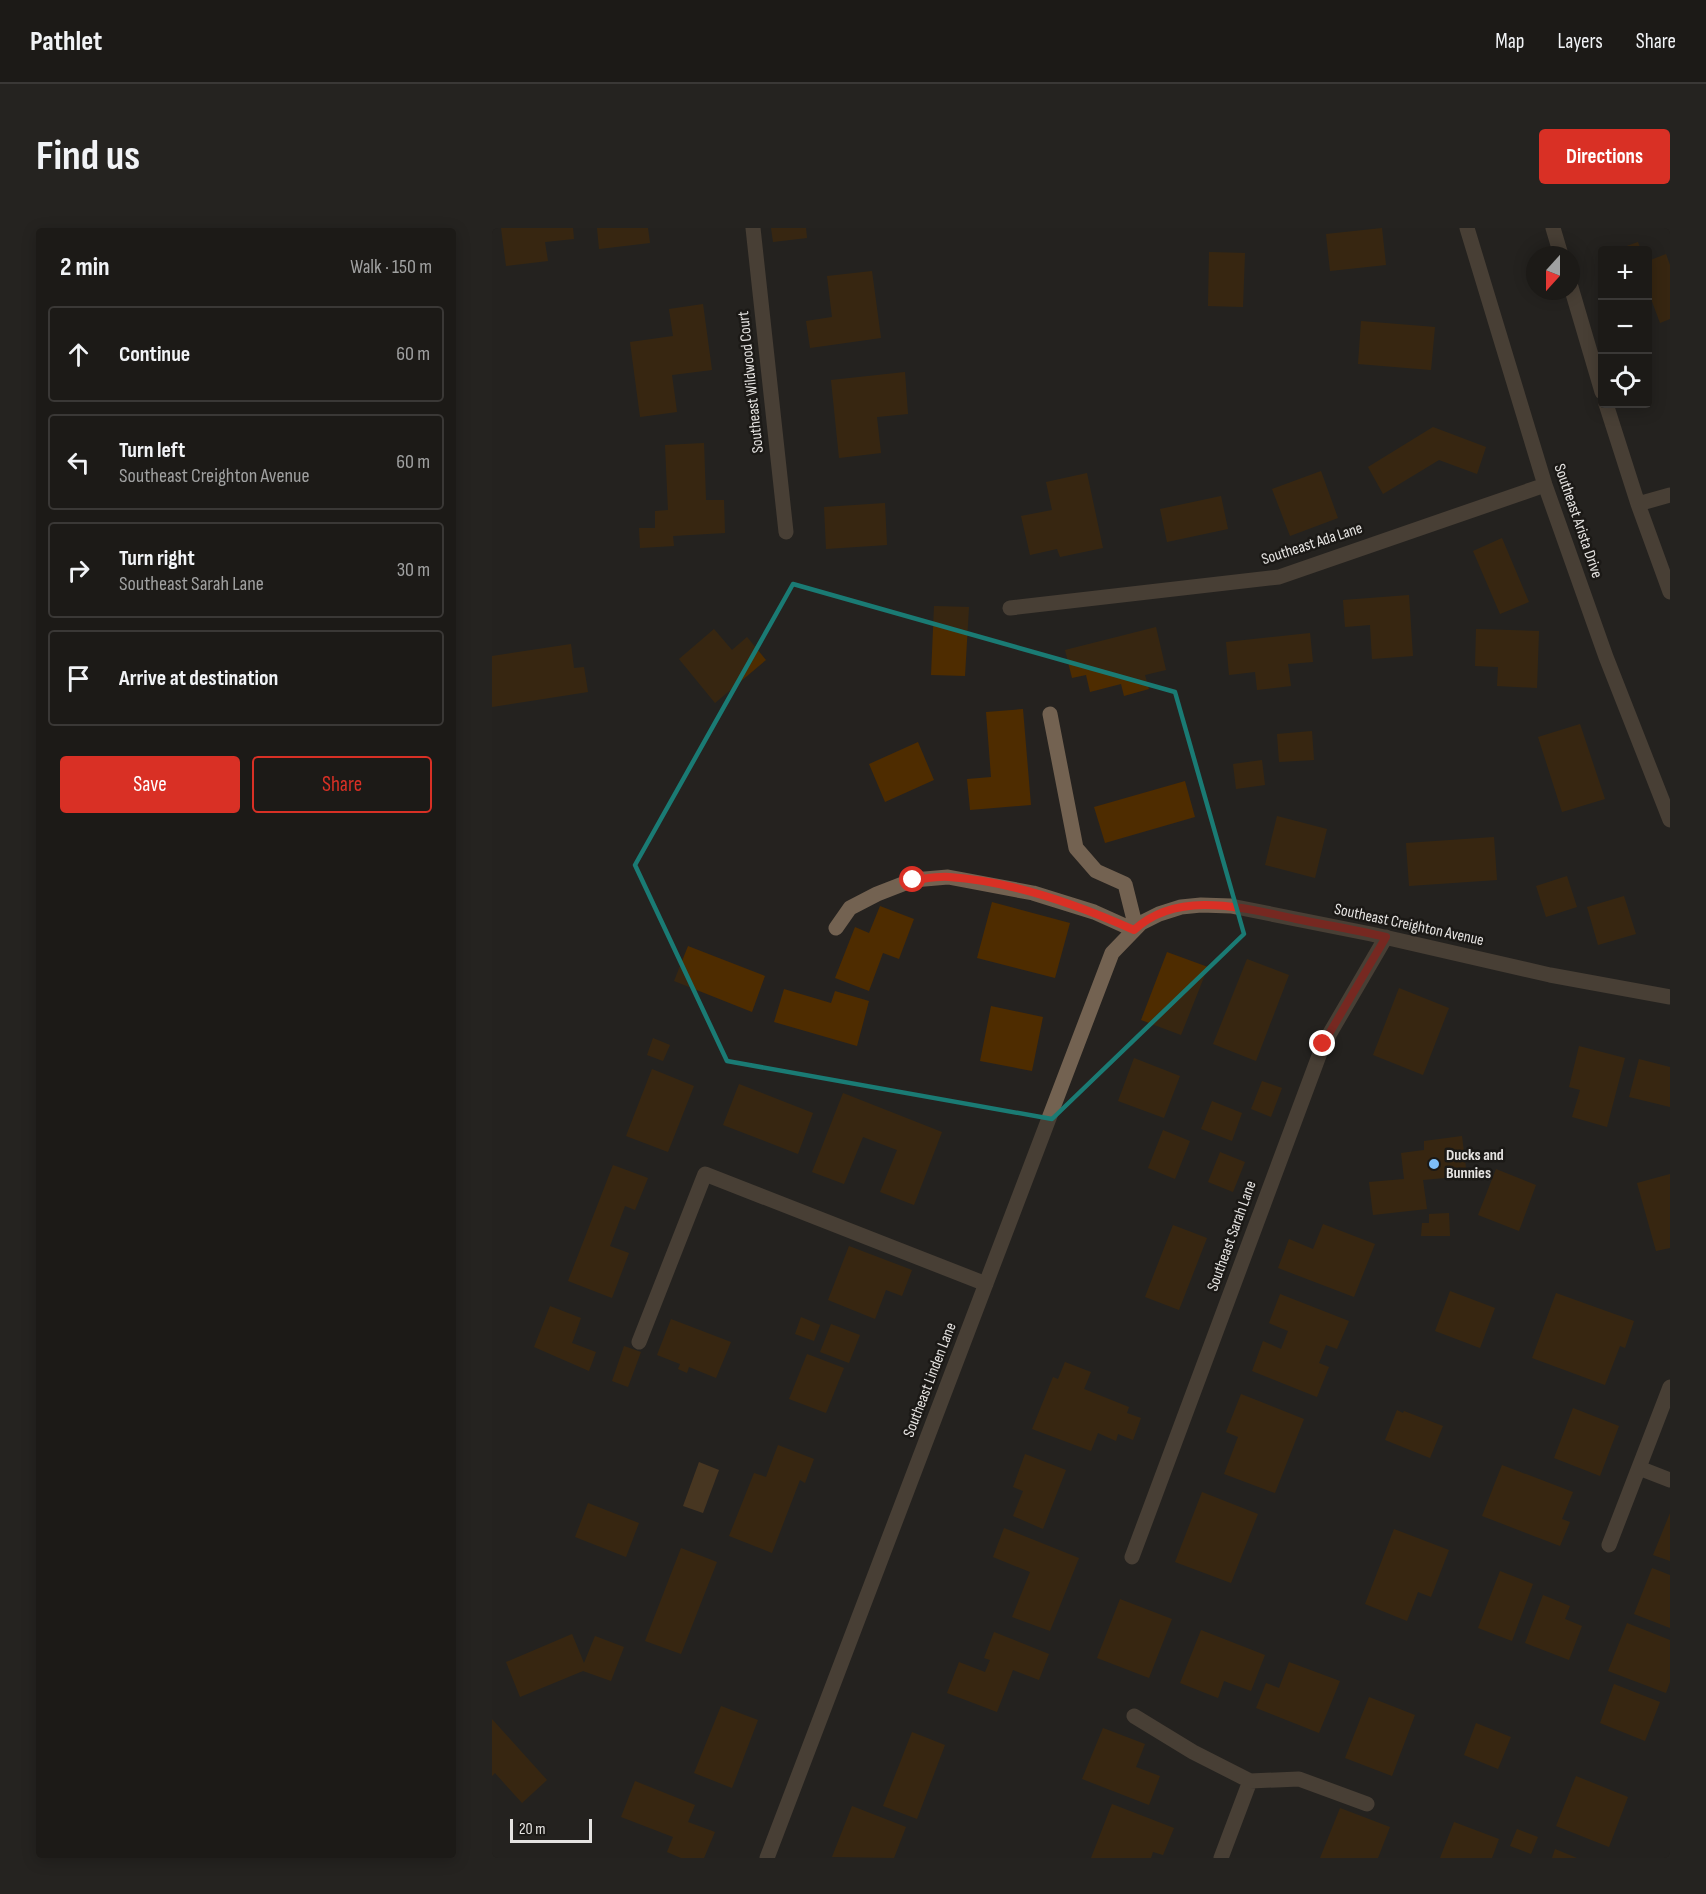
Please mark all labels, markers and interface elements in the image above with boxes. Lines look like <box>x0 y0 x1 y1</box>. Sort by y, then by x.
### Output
text: Pathlet <box>30 25 102 58</box>
text: Map <box>1495 29 1524 54</box>
text: Layers <box>1557 29 1603 54</box>
text: Share <box>1636 29 1676 54</box>
button: Directions <box>1539 129 1670 184</box>
text: Find us <box>36 131 140 182</box>
north arrow <box>1526 246 1580 300</box>
map controls <box>1598 246 1652 408</box>
button: + <box>1598 246 1652 300</box>
text: 2 min <box>60 252 110 283</box>
text: Walk · 150 m <box>350 255 432 279</box>
button: − <box>1598 300 1652 354</box>
street label: Southeast Wildwood Court <box>734 310 768 454</box>
icon: ahead <box>62 338 95 371</box>
text: Continue <box>119 341 190 368</box>
text: 60 m <box>396 342 430 366</box>
button: locate <box>1598 354 1652 408</box>
text: Turn left <box>119 437 185 464</box>
icon: left <box>62 446 95 479</box>
text: 60 m <box>396 450 430 474</box>
street label: Southeast Arista Drive <box>1550 461 1606 581</box>
text: Southeast Creighton Avenue <box>119 464 309 488</box>
street label: Southeast Ada Lane <box>1259 519 1365 569</box>
text: Turn right <box>119 545 195 572</box>
icon: right <box>62 554 95 587</box>
text: 30 m <box>397 558 430 582</box>
text: Southeast Sarah Lane <box>119 572 264 596</box>
icon: arrive <box>62 662 95 695</box>
text: Arrive at destination <box>119 665 278 692</box>
button: Save <box>60 756 240 813</box>
button: Share <box>252 756 432 813</box>
route start <box>899 866 925 892</box>
street label: Southeast Creighton Avenue <box>1333 900 1485 950</box>
route end <box>1309 1030 1335 1056</box>
place label: Ducks and Bunnies <box>1446 1146 1504 1183</box>
marker: Ducks and Bunnies <box>1427 1157 1441 1171</box>
street label: Southeast Sarah Lane <box>1203 1178 1261 1294</box>
street label: Southeast Linden Lane <box>899 1320 961 1440</box>
scale bar <box>510 1816 592 1844</box>
text: 20 m <box>519 1820 546 1839</box>

